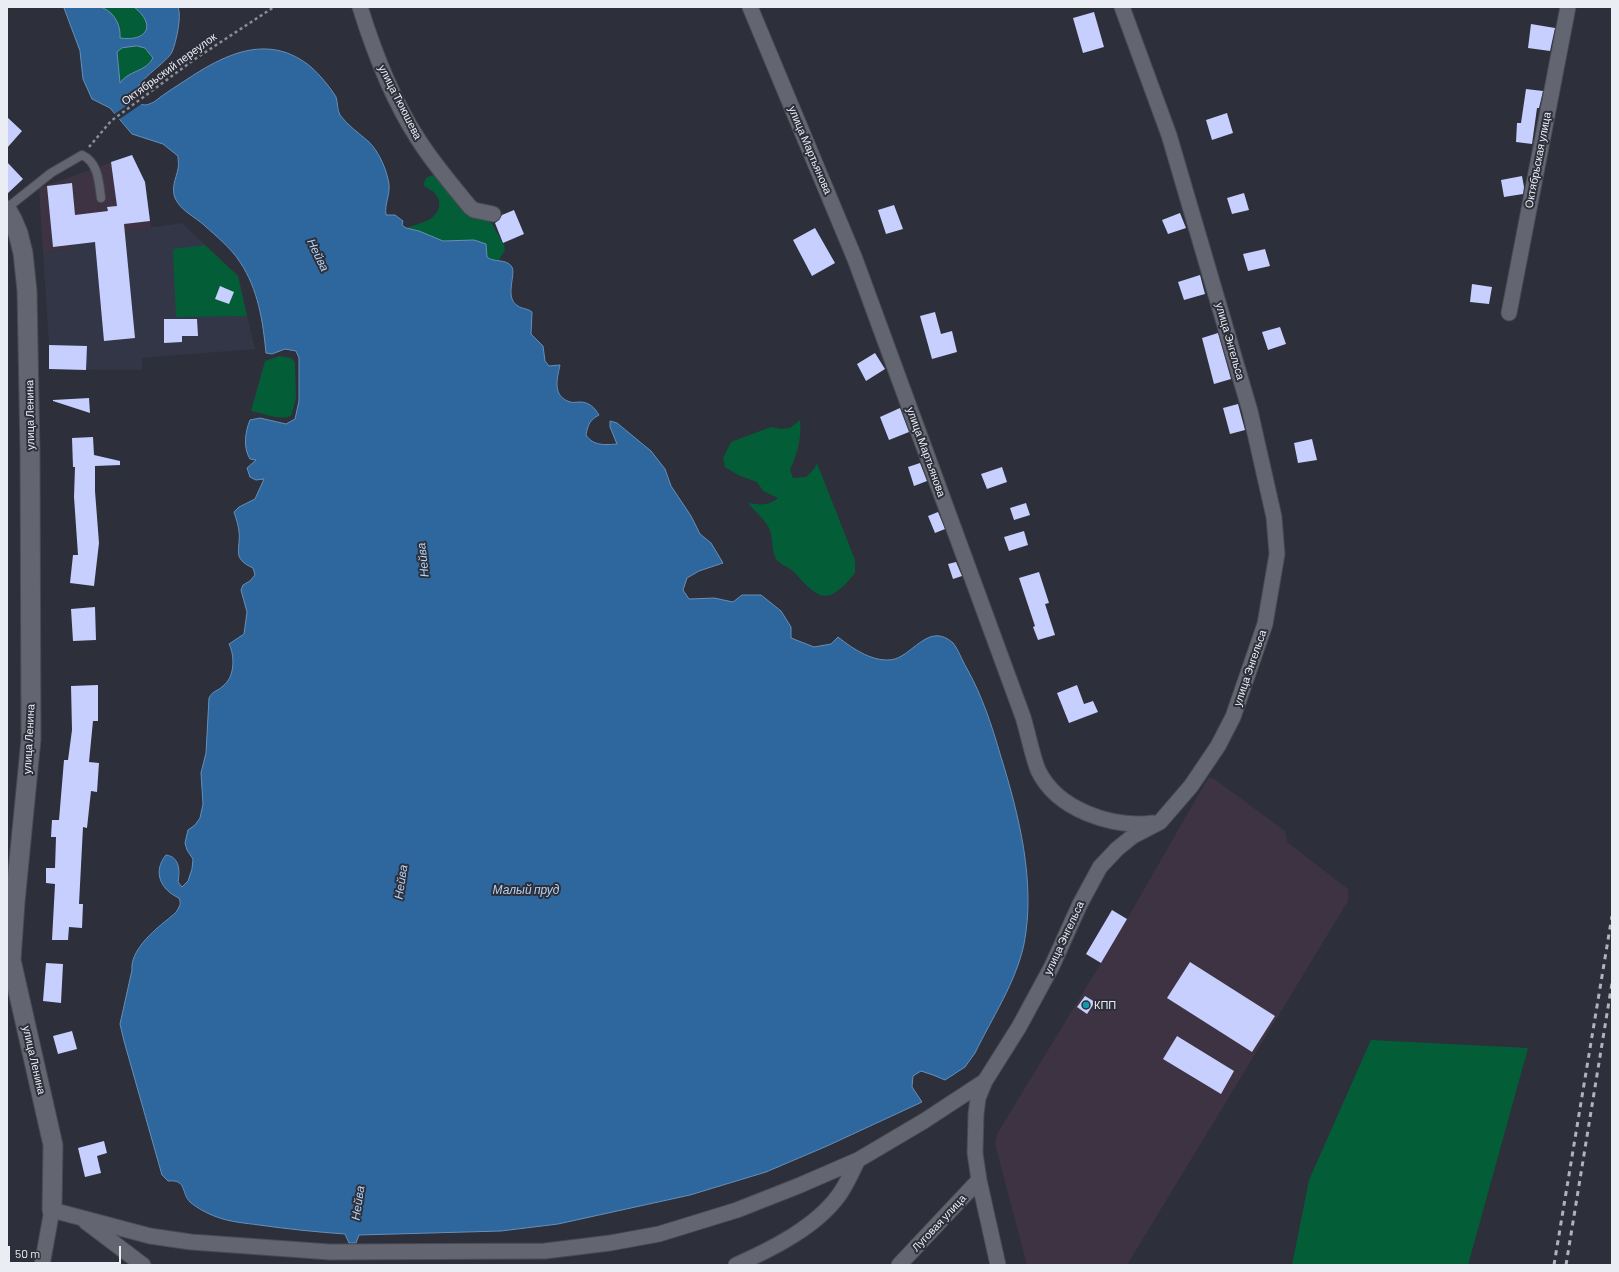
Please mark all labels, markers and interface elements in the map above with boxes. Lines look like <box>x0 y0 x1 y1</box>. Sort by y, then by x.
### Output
street label: Октябрьский переулок <box>119 30 219 108</box>
street label: улица Тююшева <box>376 62 424 142</box>
street label: улица Мартьянова <box>785 104 835 196</box>
street label: Октябрьская улица <box>1522 111 1554 209</box>
water label: Нейва <box>304 236 332 274</box>
street label: улица Энгельса <box>1213 301 1247 381</box>
street label: улица Ленина <box>23 380 37 450</box>
street label: улица Мартьянова <box>904 405 948 499</box>
water label: Нейва <box>414 542 432 578</box>
street label: улица Энгельса <box>1231 628 1269 708</box>
street label: улица Ленина <box>21 704 37 774</box>
water label: Нейва <box>391 864 411 900</box>
water label: Малый пруд <box>493 883 559 897</box>
street label: улица Энгельса <box>1041 899 1087 977</box>
place label: КПП <box>1094 998 1116 1012</box>
marker: КПП <box>1081 1000 1091 1010</box>
street label: улица Ленина <box>20 1024 48 1096</box>
water label: Нейва <box>348 1185 368 1221</box>
street label: Луговая улица <box>909 1192 969 1254</box>
scale bar <box>10 1238 123 1264</box>
text: 50 m <box>15 1246 40 1260</box>

